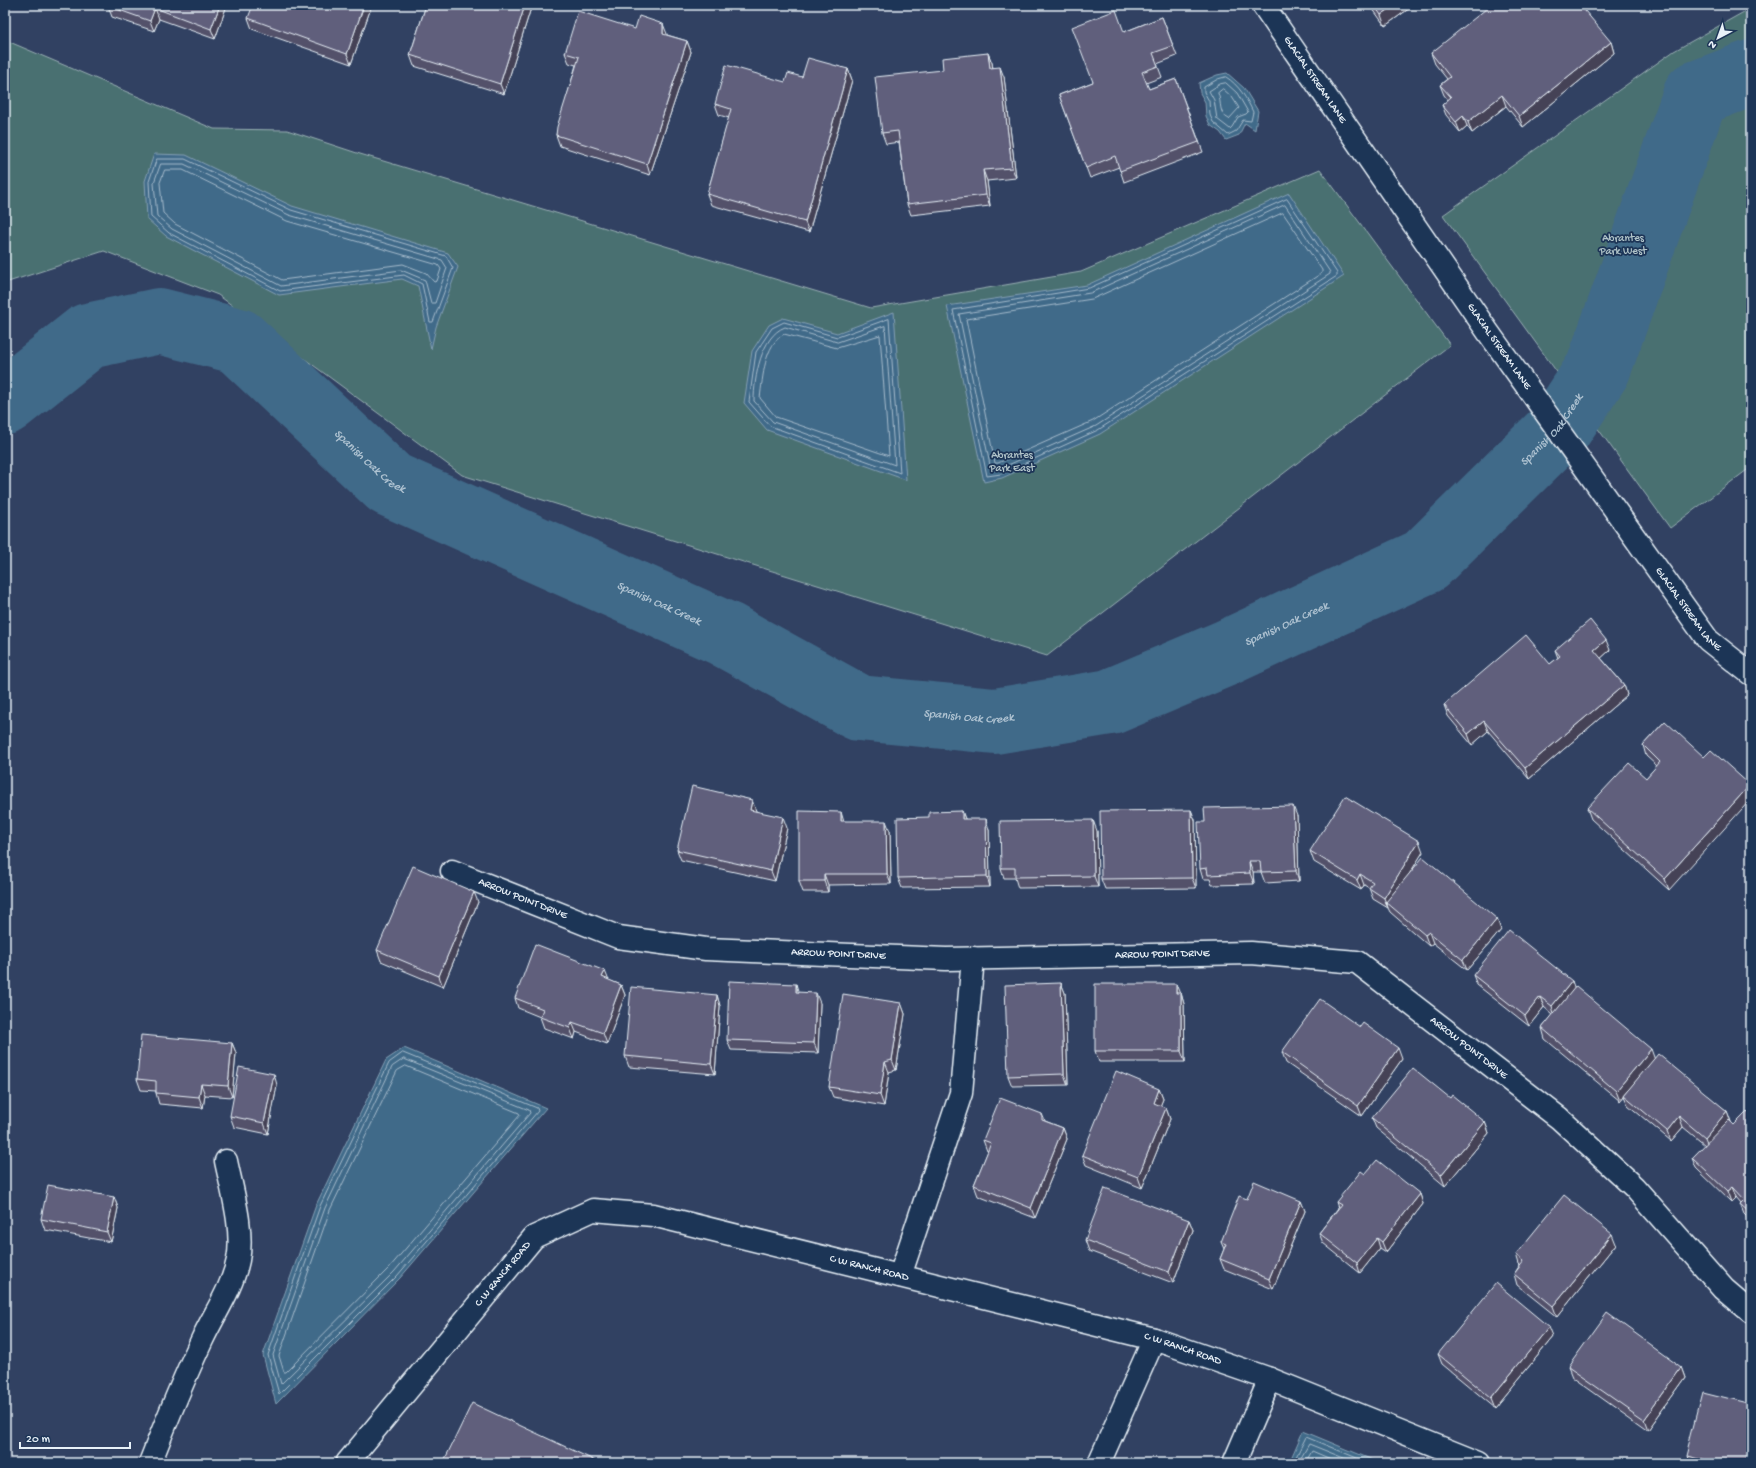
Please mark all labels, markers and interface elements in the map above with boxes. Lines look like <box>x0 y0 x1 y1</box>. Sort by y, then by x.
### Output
north arrow <box>1698 18 1738 58</box>
street label: GLACIAL STREAM LANE <box>1281 34 1349 127</box>
text: N <box>1706 37 1719 51</box>
park label: Abrantes Park West <box>1598 233 1648 258</box>
street label: GLACIAL STREAM LANE <box>1464 301 1534 393</box>
water label: Spanish Oak Creek <box>1518 390 1588 470</box>
water label: Spanish Oak Creek <box>330 427 409 497</box>
park label: Abrantes Park East <box>988 450 1036 475</box>
street label: GLACIAL STREAM LANE <box>1652 565 1724 655</box>
water label: Spanish Oak Creek <box>614 579 704 630</box>
water label: Spanish Oak Creek <box>1243 599 1332 650</box>
water label: Spanish Oak Creek <box>923 707 1016 728</box>
street label: ARROW POINT DRIVE <box>476 876 570 923</box>
street label: ARROW POINT DRIVE <box>791 947 887 963</box>
street label: ARROW POINT DRIVE <box>1115 948 1211 962</box>
street label: ARROW POINT DRIVE <box>1427 1014 1511 1082</box>
street label: C W RANCH ROAD <box>473 1239 534 1309</box>
street label: C W RANCH ROAD <box>828 1253 911 1284</box>
street label: C W RANCH ROAD <box>1143 1331 1224 1368</box>
scale bar <box>20 1424 130 1450</box>
text: 20 m <box>26 1433 51 1447</box>

